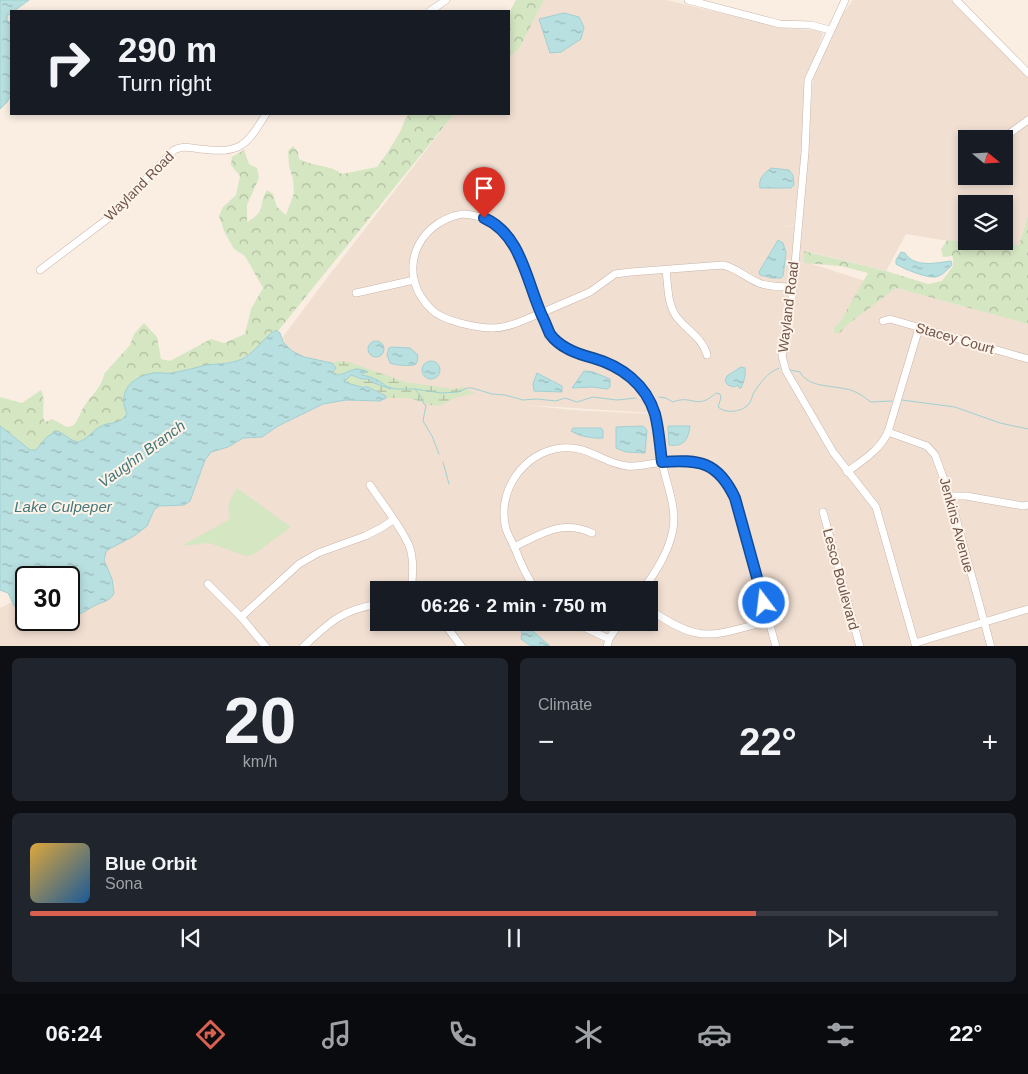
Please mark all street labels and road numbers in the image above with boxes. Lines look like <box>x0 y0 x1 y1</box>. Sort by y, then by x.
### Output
street label: Wayland Road <box>101 148 177 224</box>
street label: Wayland Road <box>774 261 802 353</box>
street label: Stacey Court <box>914 319 996 357</box>
street label: Jenkins Avenue <box>937 476 977 575</box>
street label: Lesco Boulevard <box>820 527 862 631</box>

